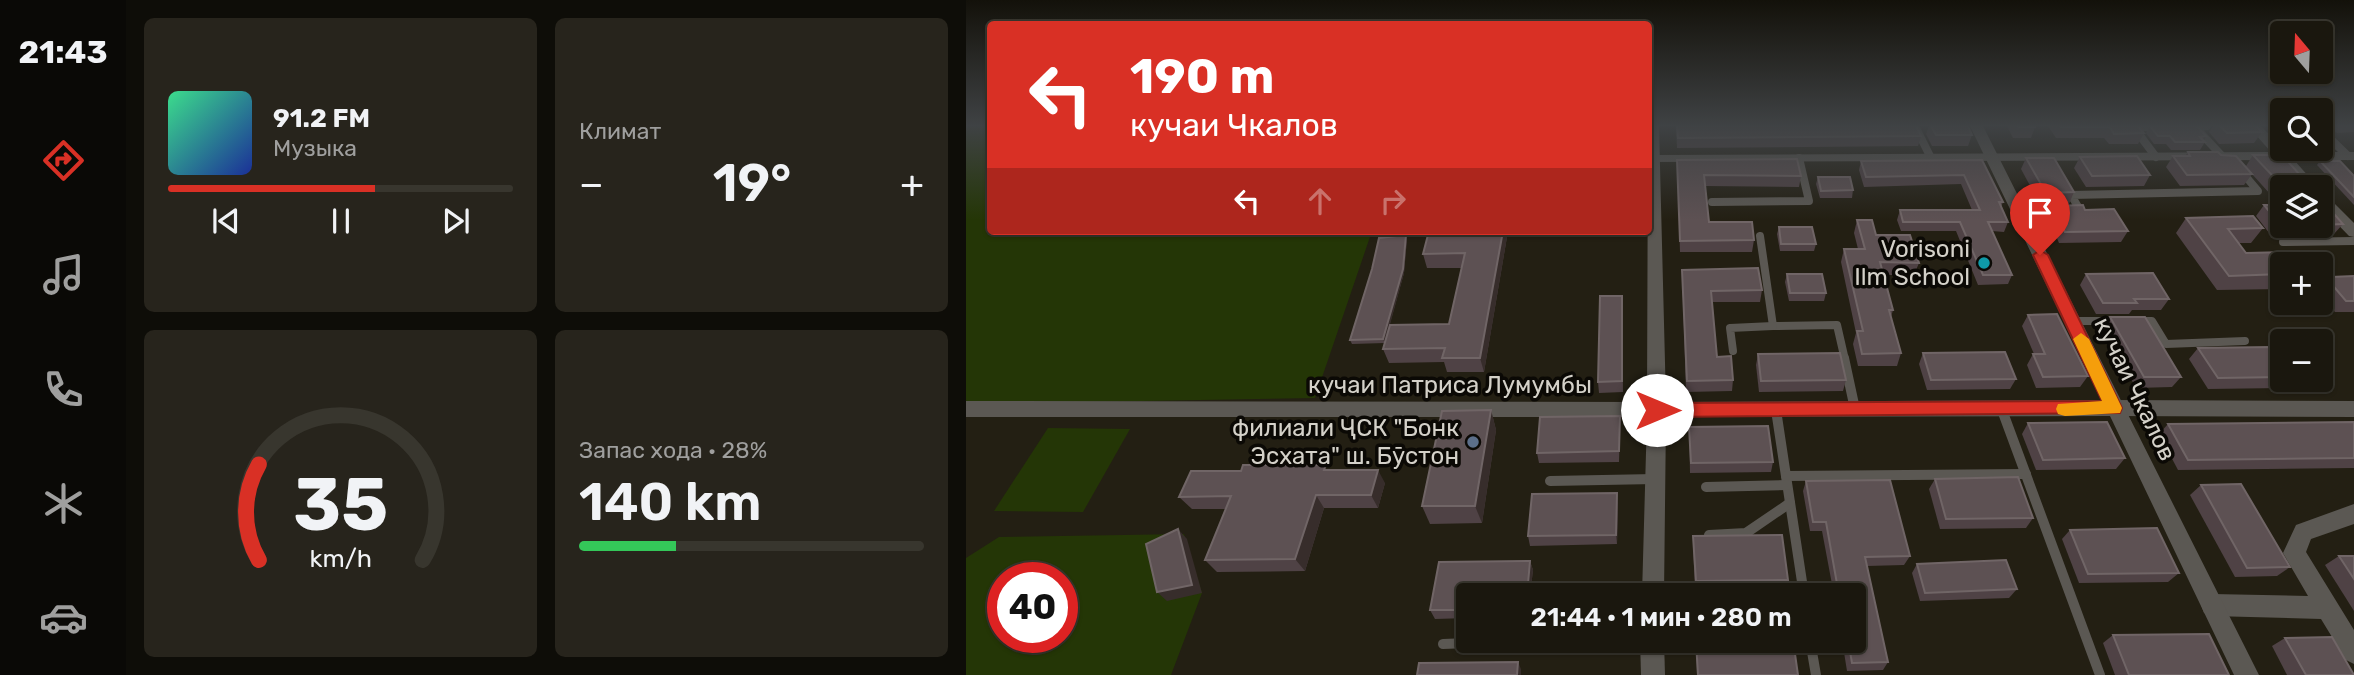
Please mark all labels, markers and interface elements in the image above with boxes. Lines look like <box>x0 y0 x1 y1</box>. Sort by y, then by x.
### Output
north arrow <box>2270 21 2333 84</box>
map controls <box>2270 21 2333 392</box>
text: 21:43 <box>19 33 108 71</box>
text: 190 m <box>1130 47 1274 105</box>
icon: left <box>1015 49 1106 140</box>
button: search <box>2270 98 2333 161</box>
text: 91.2 FM <box>273 103 370 134</box>
text: кучаи Чкалов <box>1130 106 1338 144</box>
text: Климат <box>579 117 661 145</box>
text: Музыка <box>273 134 357 162</box>
icon: directions <box>39 136 88 185</box>
text: 19° <box>713 152 791 214</box>
text: − <box>579 161 604 207</box>
text: + <box>900 161 924 207</box>
button: layers <box>2270 175 2333 238</box>
icon: left <box>1228 182 1266 220</box>
icon: ahead <box>1301 182 1339 220</box>
icon: right <box>1374 182 1412 220</box>
pin <box>2010 183 2070 255</box>
icon: arrive <box>2021 194 2059 232</box>
icon: previous <box>207 202 245 240</box>
icon: pause <box>322 202 360 240</box>
icon: next <box>437 202 475 240</box>
place label: Vorisoni Ilm School <box>1854 235 1970 291</box>
icon: music <box>39 250 88 299</box>
button: + <box>2270 252 2333 315</box>
marker: Vorisoni Ilm School <box>1976 255 1992 271</box>
street label: кучаи Чкалов <box>2088 313 2182 465</box>
button: − <box>2270 329 2333 392</box>
icon: phone <box>39 365 88 414</box>
street label: кучаи Патриса Лумумбы <box>1308 371 1592 399</box>
position arrow <box>1620 373 1694 447</box>
place label: филиали ҶСК "Бонк Эсхата" ш. Бӯстон <box>1232 414 1459 470</box>
marker: филиали ҶСК "Бонк Эсхата" ш. Бӯстон <box>1465 434 1481 450</box>
text: Запас хода · 28% <box>579 436 767 464</box>
text: 35 <box>293 462 388 548</box>
text: 140 km <box>579 471 762 533</box>
icon: climate <box>39 479 88 528</box>
text: km/h <box>309 543 372 572</box>
speed limit sign: 40 <box>987 562 1078 653</box>
icon: car <box>39 593 88 642</box>
text: 21:44 · 1 мин · 280 m <box>1530 602 1792 633</box>

